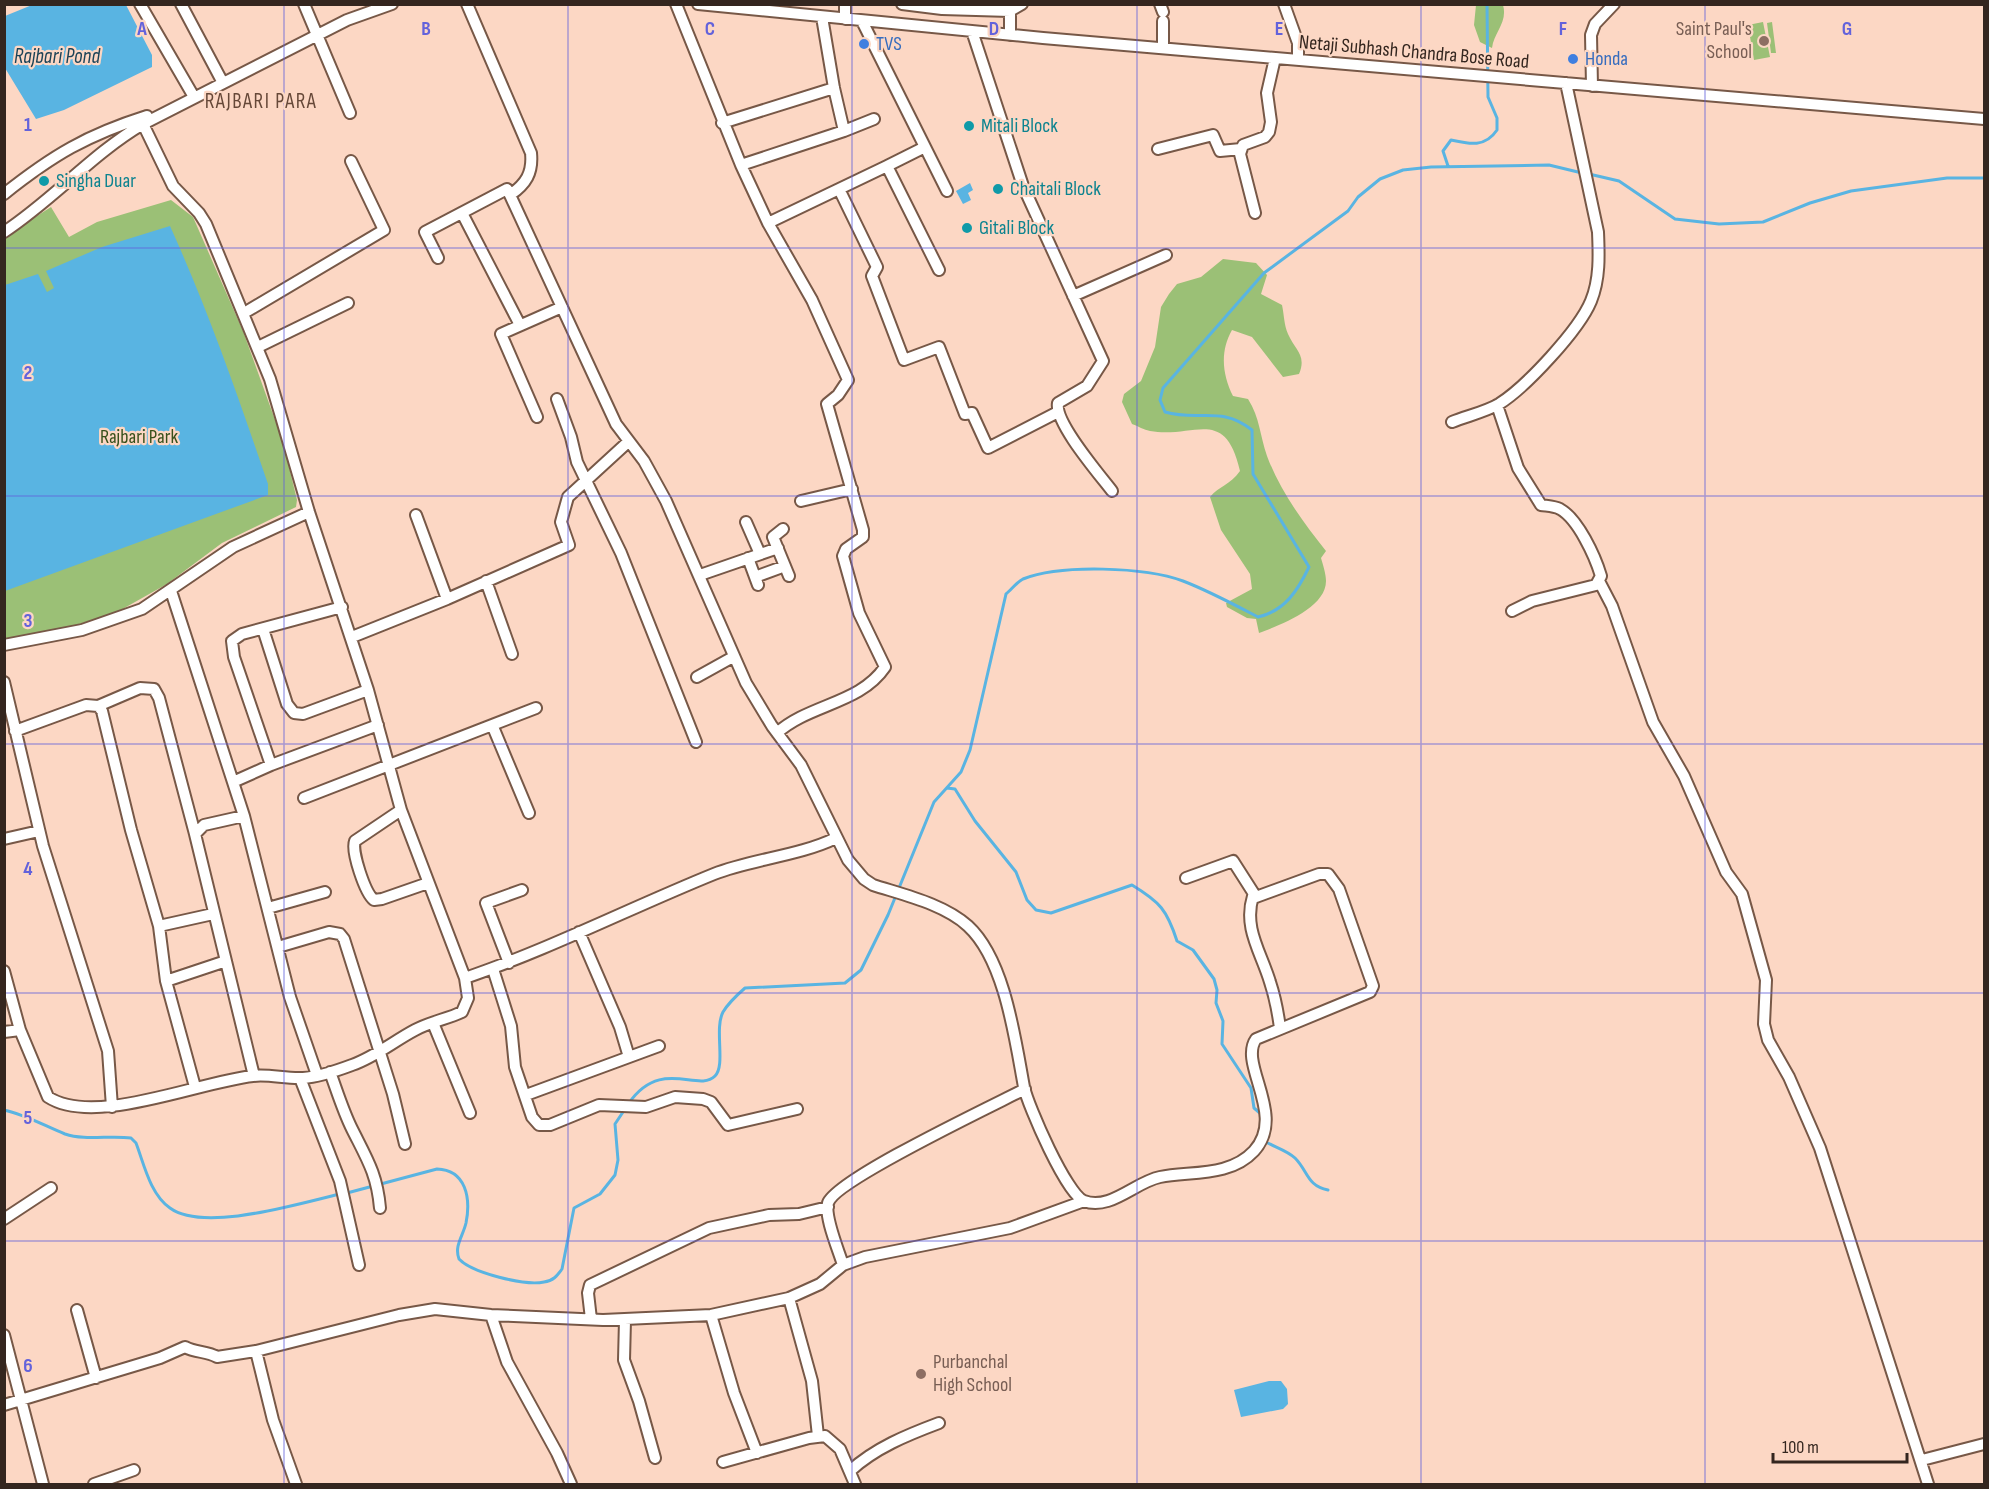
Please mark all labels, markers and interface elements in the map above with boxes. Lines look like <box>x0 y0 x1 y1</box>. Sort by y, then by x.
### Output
text: A <box>136 17 147 41</box>
text: B <box>421 17 431 41</box>
text: C <box>705 17 715 41</box>
text: D <box>989 17 999 41</box>
text: E <box>1275 17 1283 41</box>
text: F <box>1559 17 1567 41</box>
place label: Saint Paul's School <box>1676 17 1752 64</box>
text: G <box>1842 17 1852 41</box>
street label: Netaji Subhash Chandra Bose Road <box>1298 30 1530 74</box>
place label: TVS <box>876 32 902 56</box>
marker: Saint Paul's School <box>1757 34 1771 48</box>
marker: TVS <box>857 37 871 51</box>
water label: Rajbari Pond <box>14 44 101 69</box>
place label: Honda <box>1585 47 1628 71</box>
marker: Honda <box>1566 52 1580 66</box>
district label: RAJBARI PARA <box>205 89 317 114</box>
text: 1 <box>24 113 32 137</box>
place label: Mitali Block <box>981 114 1058 138</box>
marker: Mitali Block <box>962 119 976 133</box>
place label: Singha Duar <box>56 169 136 193</box>
marker: Singha Duar <box>37 174 51 188</box>
place label: Chaitali Block <box>1010 177 1101 201</box>
marker: Chaitali Block <box>991 182 1005 196</box>
place label: Gitali Block <box>979 216 1054 240</box>
marker: Gitali Block <box>960 221 974 235</box>
text: 2 <box>24 361 32 385</box>
park label: Rajbari Park <box>100 425 178 449</box>
text: 3 <box>24 609 33 633</box>
text: 4 <box>23 857 33 881</box>
text: 5 <box>24 1106 33 1130</box>
place label: Purbanchal High School <box>933 1350 1012 1397</box>
text: 6 <box>23 1354 33 1378</box>
marker: Purbanchal High School <box>914 1367 928 1381</box>
scale bar <box>1773 1426 1906 1464</box>
text: 100 m <box>1782 1437 1819 1458</box>

